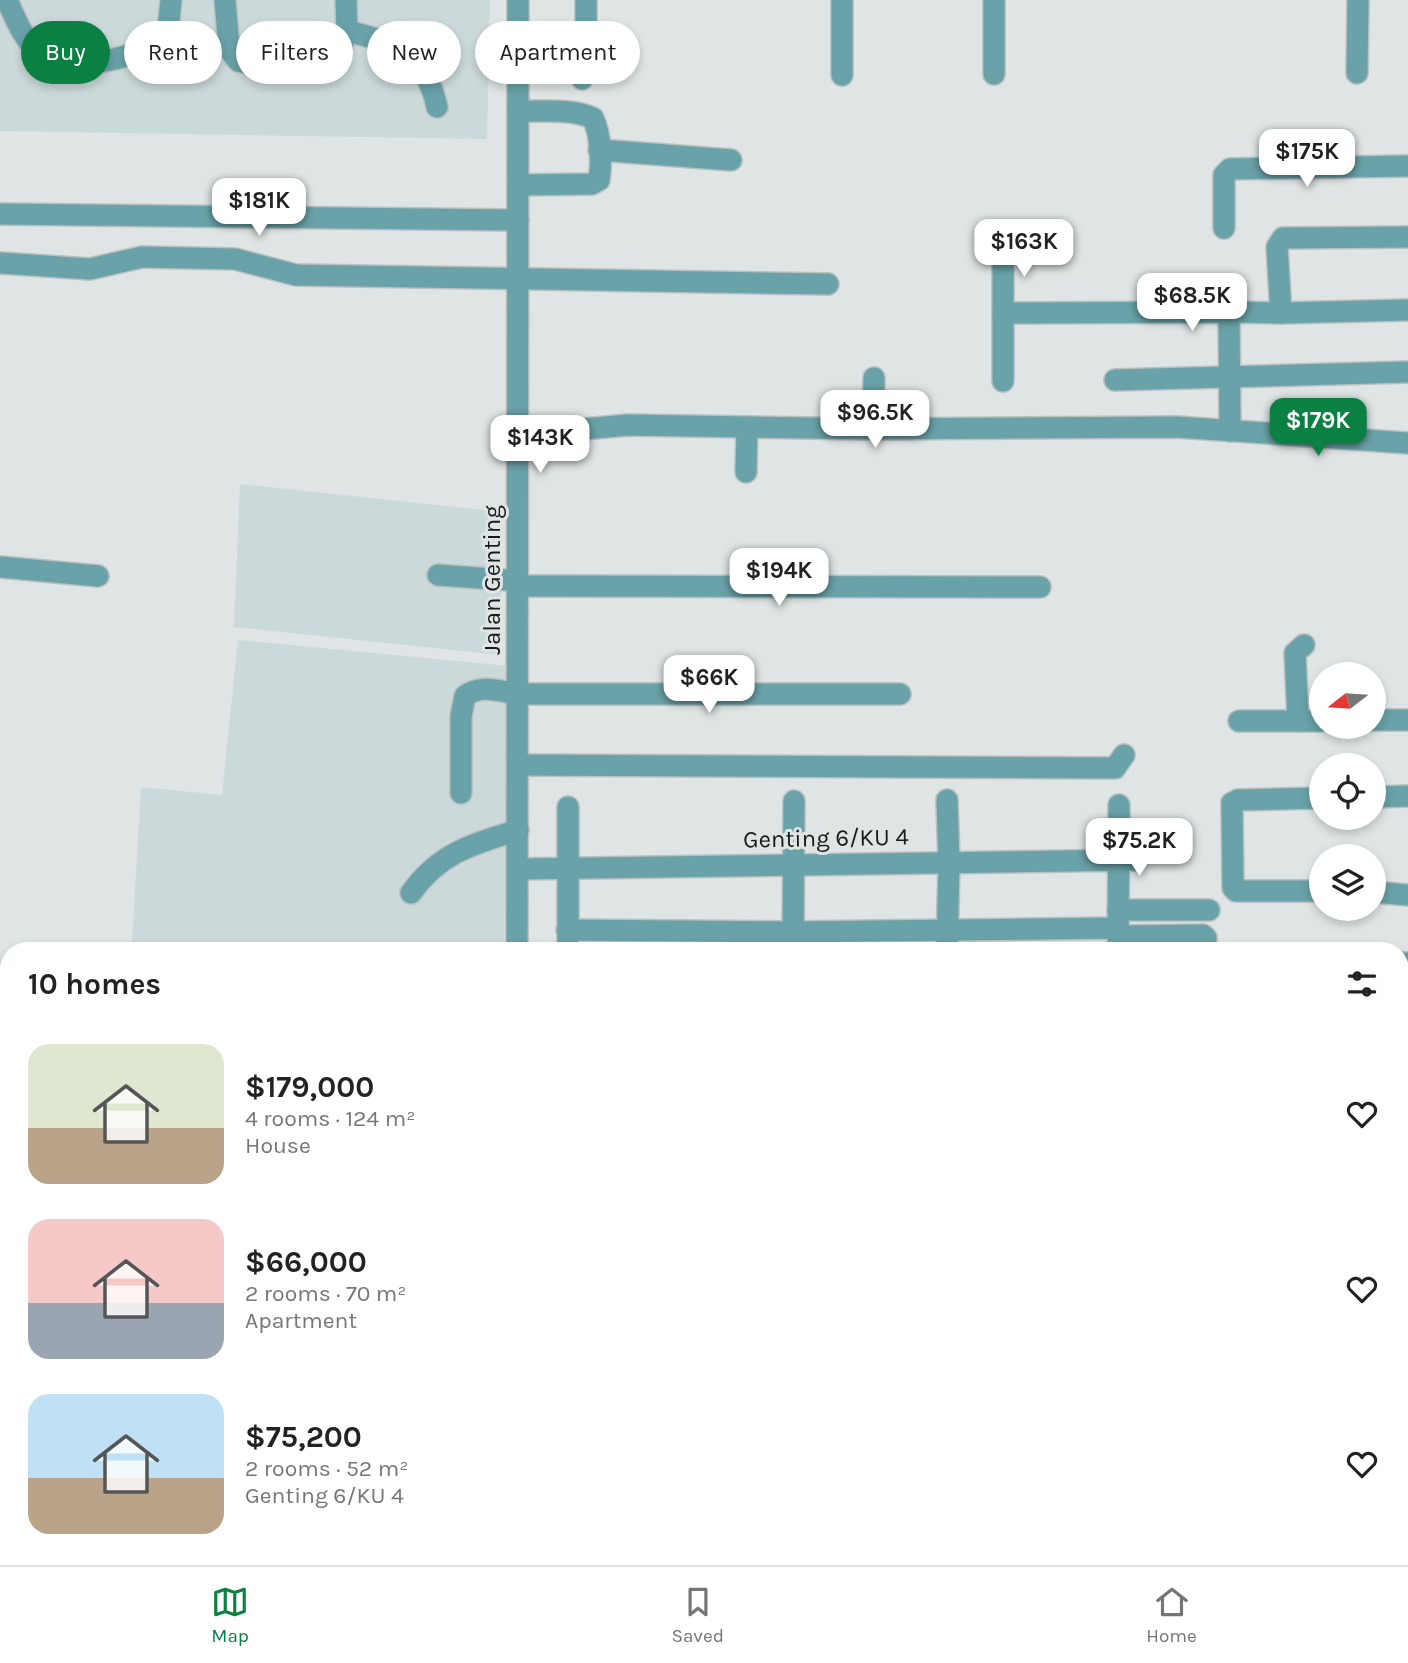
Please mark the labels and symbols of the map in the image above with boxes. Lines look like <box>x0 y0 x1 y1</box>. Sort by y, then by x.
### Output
pin: $175K <box>1258 130 1356 189</box>
pin: $181K <box>210 178 308 238</box>
pin: $163K <box>975 219 1073 279</box>
pin: $68.5K <box>1135 274 1249 333</box>
pin: $96.5K <box>818 391 932 450</box>
pin: $179K <box>1269 398 1367 458</box>
pin: $143K <box>491 416 589 475</box>
street label: Jalan Genting <box>478 505 506 655</box>
pin: $194K <box>730 548 828 608</box>
pin: $66K <box>668 656 750 715</box>
north arrow <box>1309 662 1386 738</box>
pin: $75.2K <box>1082 818 1196 878</box>
street label: Genting 6/KU 4 <box>743 823 909 853</box>

